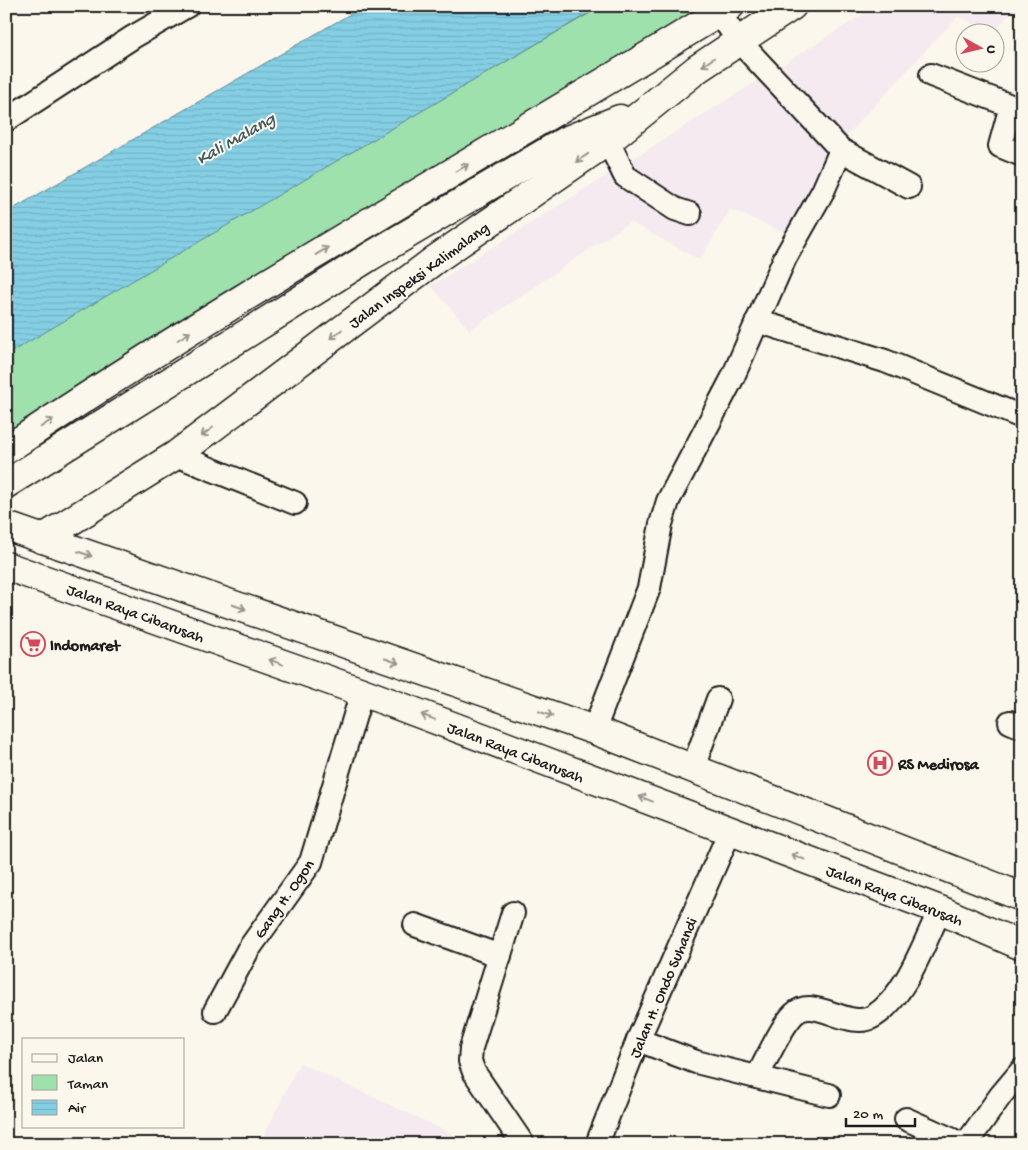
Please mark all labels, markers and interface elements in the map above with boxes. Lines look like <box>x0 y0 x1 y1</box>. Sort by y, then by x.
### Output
north arrow <box>956 22 1006 72</box>
text: U <box>981 44 999 55</box>
one-way arrow <box>701 57 715 67</box>
water label: Kali Malang <box>193 108 281 171</box>
one-way arrow <box>575 153 589 163</box>
one-way arrow <box>454 162 468 172</box>
street label: Jalan Inspeksi Kalimalang <box>346 219 494 334</box>
one-way arrow <box>315 246 329 256</box>
one-way arrow <box>329 329 343 339</box>
one-way arrow <box>176 330 190 340</box>
one-way arrow <box>39 418 53 428</box>
one-way arrow <box>200 427 214 437</box>
one-way arrow <box>77 550 93 559</box>
street label: Jalan Raya Cibarusah <box>63 582 207 649</box>
one-way arrow <box>231 603 247 613</box>
supermarket icon: Indomaret <box>20 631 46 657</box>
place label: Indomaret <box>50 638 121 657</box>
one-way arrow <box>268 657 284 666</box>
one-way arrow <box>384 657 400 666</box>
one-way arrow <box>538 710 553 719</box>
one-way arrow <box>421 712 436 721</box>
street label: Jalan Raya Cibarusah <box>444 719 586 789</box>
hospital icon: RS Medirosa <box>867 750 893 776</box>
place label: RS Medirosa <box>897 757 980 776</box>
one-way arrow <box>639 794 654 804</box>
one-way arrow <box>791 852 806 861</box>
street label: Gang H. Ogon <box>252 857 320 943</box>
street label: Jalan Raya Cibarusah <box>823 862 965 932</box>
street label: Jalan H. Ondo Suhandi <box>627 915 703 1061</box>
legend <box>22 1038 185 1128</box>
text: Jalan <box>68 1050 103 1068</box>
text: Taman <box>67 1076 108 1094</box>
scale bar <box>846 1095 914 1127</box>
text: Air <box>68 1100 87 1118</box>
text: 20 m <box>853 1106 883 1124</box>

